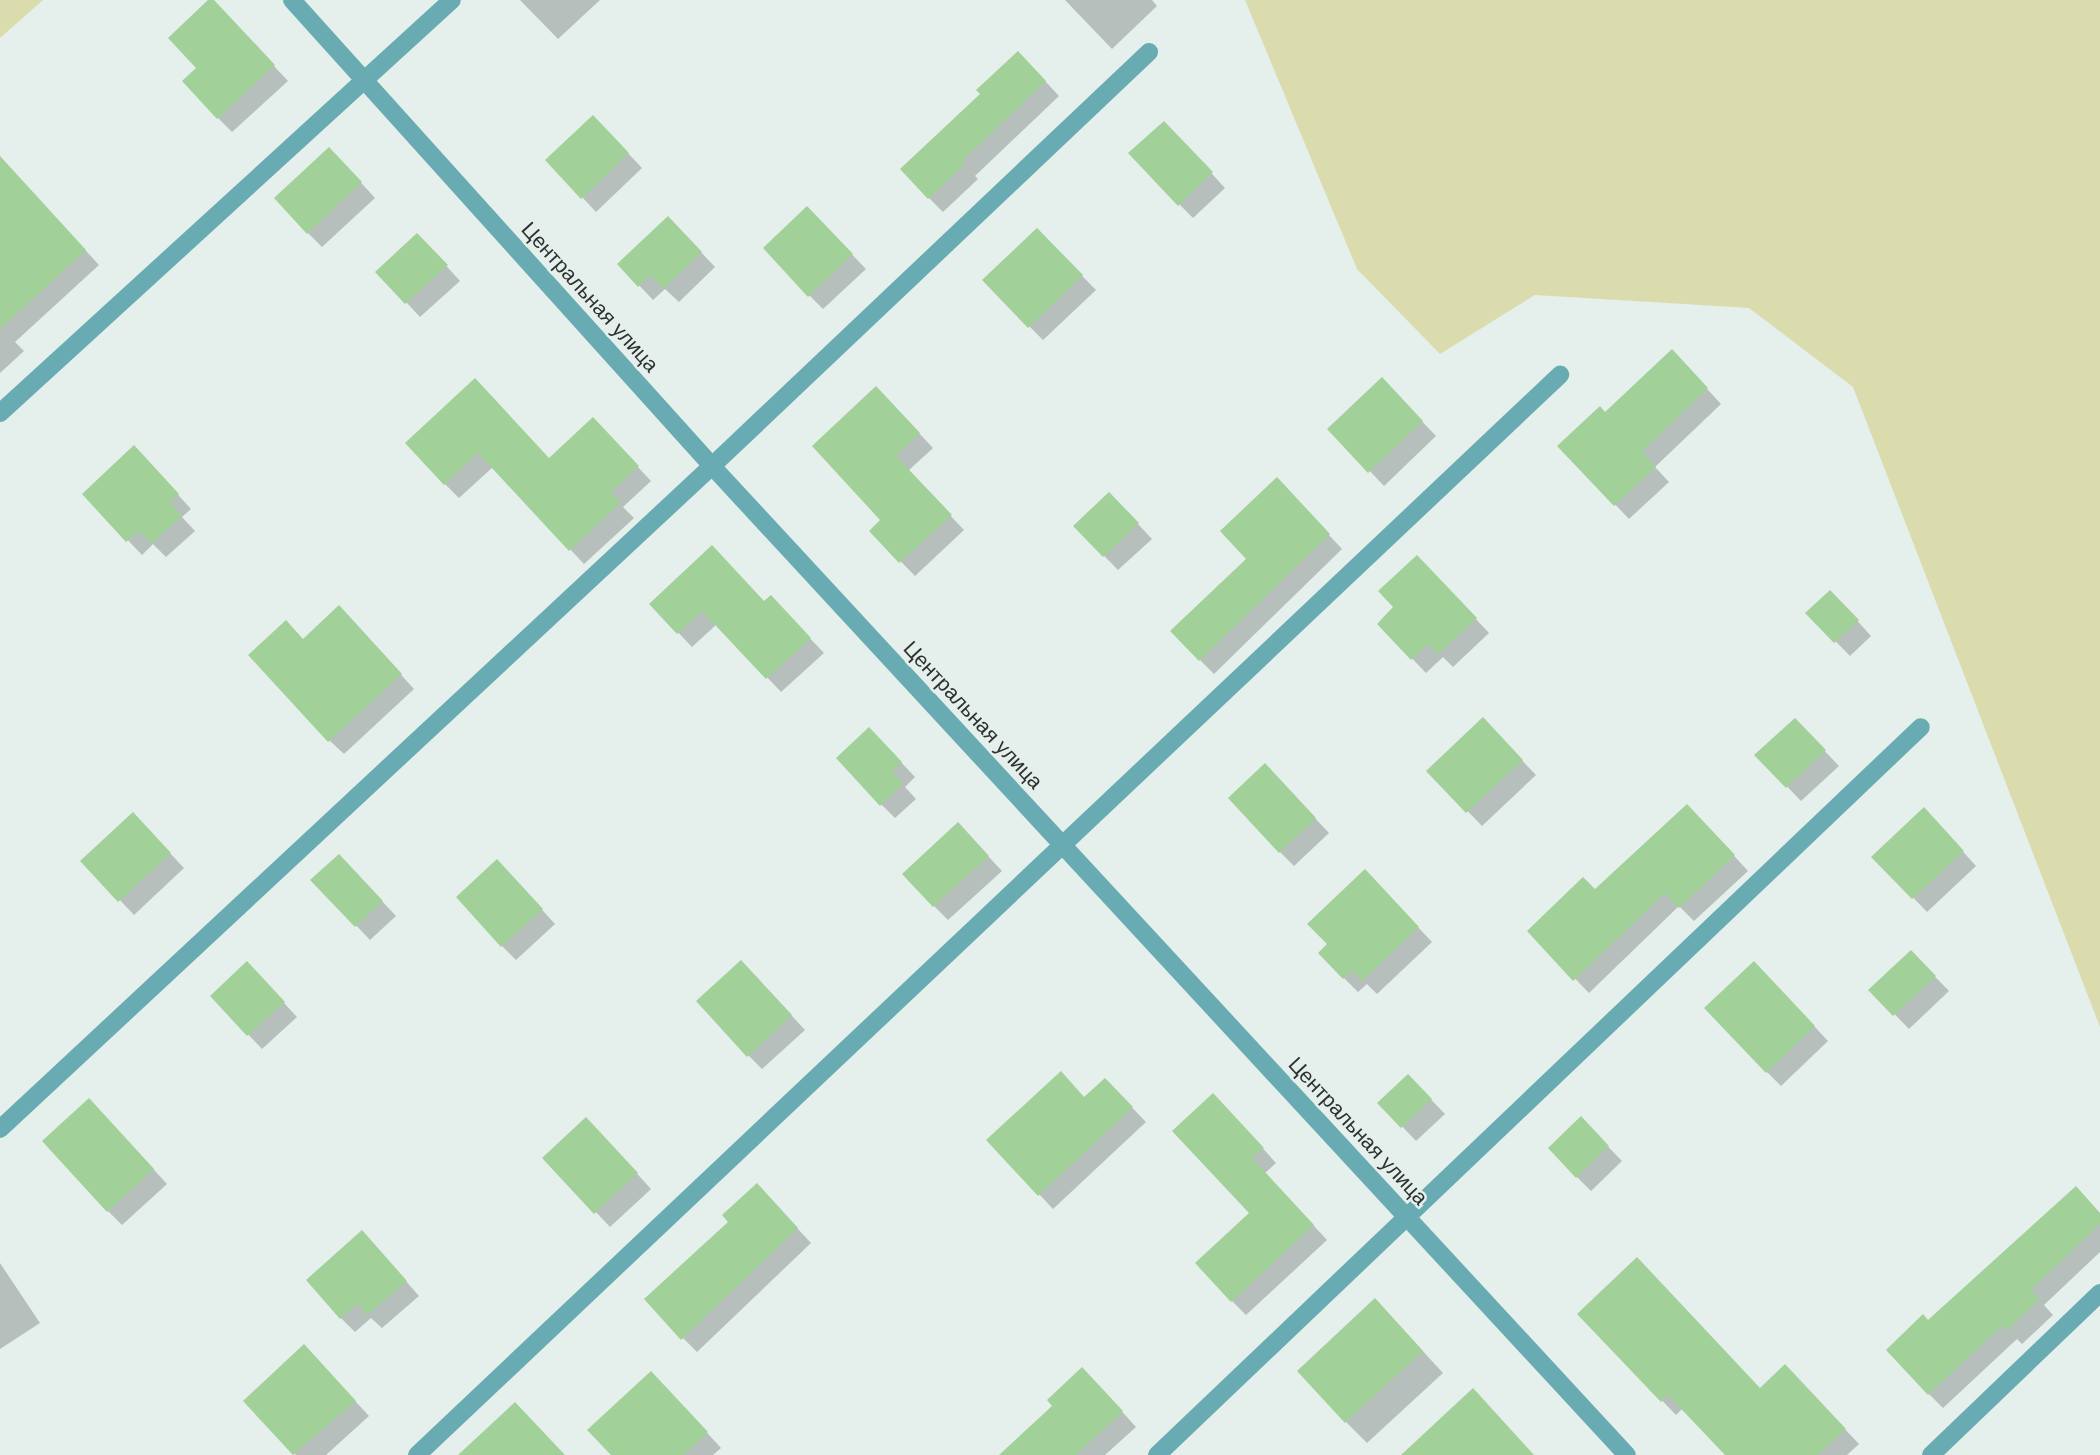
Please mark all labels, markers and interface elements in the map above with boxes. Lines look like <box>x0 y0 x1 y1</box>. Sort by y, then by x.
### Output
street label: Центральная улица <box>516 217 664 377</box>
street label: Центральная улица <box>898 636 1048 794</box>
street label: Центральная улица <box>1283 1052 1433 1210</box>

